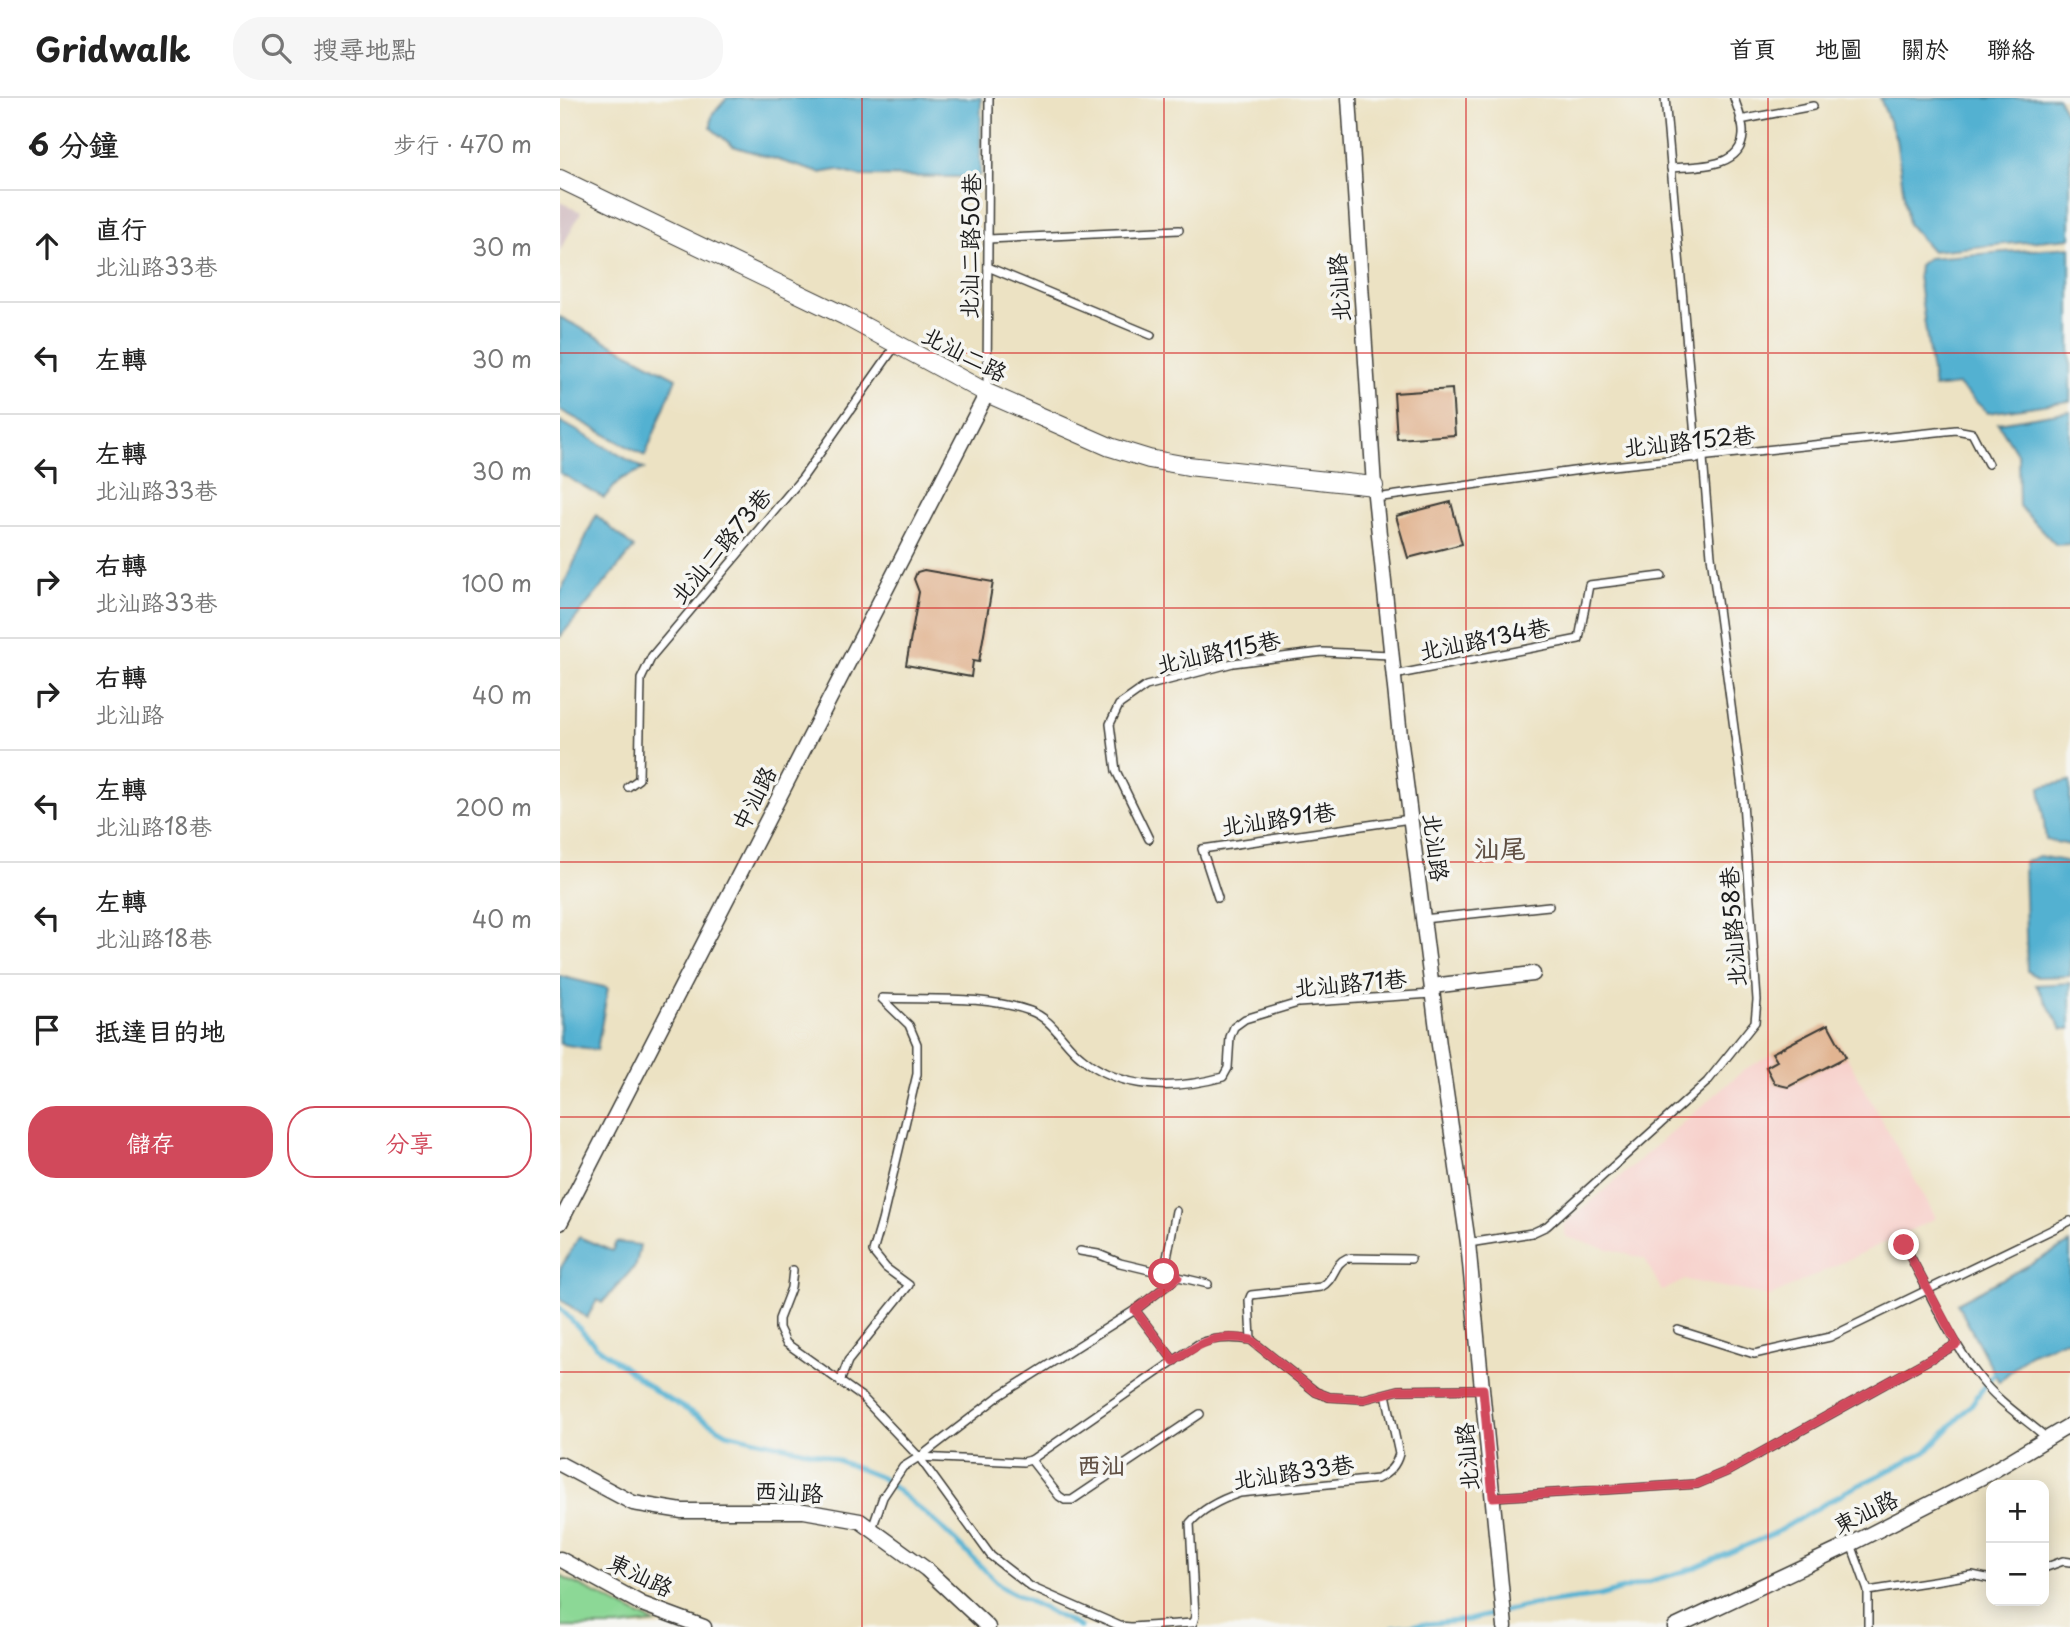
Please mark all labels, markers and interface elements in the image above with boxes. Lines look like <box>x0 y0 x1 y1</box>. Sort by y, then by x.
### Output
search box <box>233 17 723 80</box>
text: Gridwalk <box>35 23 191 73</box>
icon: search <box>257 29 295 67</box>
text: 搜尋地點 <box>313 29 417 68</box>
text: 首頁 <box>1729 30 1777 66</box>
text: 地圖 <box>1815 30 1863 66</box>
text: 關於 <box>1901 30 1949 66</box>
text: 聯絡 <box>1987 30 2035 66</box>
text: 6 分鐘 <box>28 121 119 166</box>
text: 步行 · 470 m <box>393 126 532 161</box>
street label: 北汕二路50巷 <box>950 171 988 320</box>
text: 直行 <box>95 209 147 248</box>
icon: ahead <box>28 227 66 265</box>
text: 30 m <box>471 229 532 264</box>
text: 北汕路33巷 <box>95 248 217 283</box>
street label: 北汕路 <box>1318 252 1358 324</box>
street label: 北汕二路 <box>916 317 1014 389</box>
icon: left <box>28 339 66 377</box>
text: 左轉 <box>95 339 147 378</box>
text: 30 m <box>471 341 532 376</box>
street label: 北汕路152巷 <box>1621 416 1758 464</box>
text: 左轉 <box>95 433 147 472</box>
icon: left <box>28 451 66 489</box>
text: 30 m <box>471 453 532 488</box>
text: 北汕路33巷 <box>95 472 217 507</box>
street label: 北汕二路73巷 <box>661 478 780 611</box>
text: 右轉 <box>95 545 147 584</box>
icon: right <box>28 563 66 601</box>
text: 100 m <box>462 565 532 600</box>
text: 北汕路33巷 <box>95 584 217 619</box>
street label: 北汕路134巷 <box>1415 608 1553 668</box>
street label: 北汕路115巷 <box>1153 621 1284 681</box>
text: 右轉 <box>95 657 147 696</box>
icon: right <box>28 675 66 713</box>
text: 40 m <box>472 677 532 712</box>
text: 北汕路 <box>95 696 164 731</box>
street label: 中汕路 <box>722 759 784 837</box>
text: 左轉 <box>95 769 147 808</box>
icon: left <box>28 787 66 825</box>
text: 200 m <box>455 789 532 824</box>
street label: 北汕路91巷 <box>1218 792 1339 843</box>
text: 北汕路18巷 <box>95 808 212 843</box>
street label: 北汕路 <box>1415 811 1459 883</box>
district label: 汕尾 <box>1474 828 1526 867</box>
street label: 北汕路58巷 <box>1710 864 1754 989</box>
text: 左轉 <box>95 881 147 920</box>
icon: left <box>28 899 66 937</box>
text: 40 m <box>472 901 532 936</box>
text: 北汕路18巷 <box>95 920 212 955</box>
street label: 北汕路71巷 <box>1292 960 1409 1004</box>
icon: arrive <box>28 1011 66 1049</box>
text: 抵達目的地 <box>95 1011 225 1050</box>
button: 儲存 <box>28 1106 273 1178</box>
button: 分享 <box>287 1106 532 1178</box>
route end <box>1888 1229 1919 1260</box>
route start <box>1148 1258 1179 1289</box>
street label: 北汕路 <box>1446 1421 1486 1493</box>
street label: 北汕路33巷 <box>1230 1445 1357 1497</box>
district label: 西汕 <box>1077 1446 1125 1482</box>
street label: 西汕路 <box>754 1472 824 1510</box>
street label: 東汕路 <box>1826 1480 1904 1542</box>
map controls <box>1986 1480 2049 1606</box>
button: + <box>1986 1480 2049 1543</box>
street label: 東汕路 <box>602 1543 680 1605</box>
button: − <box>1986 1543 2049 1606</box>

